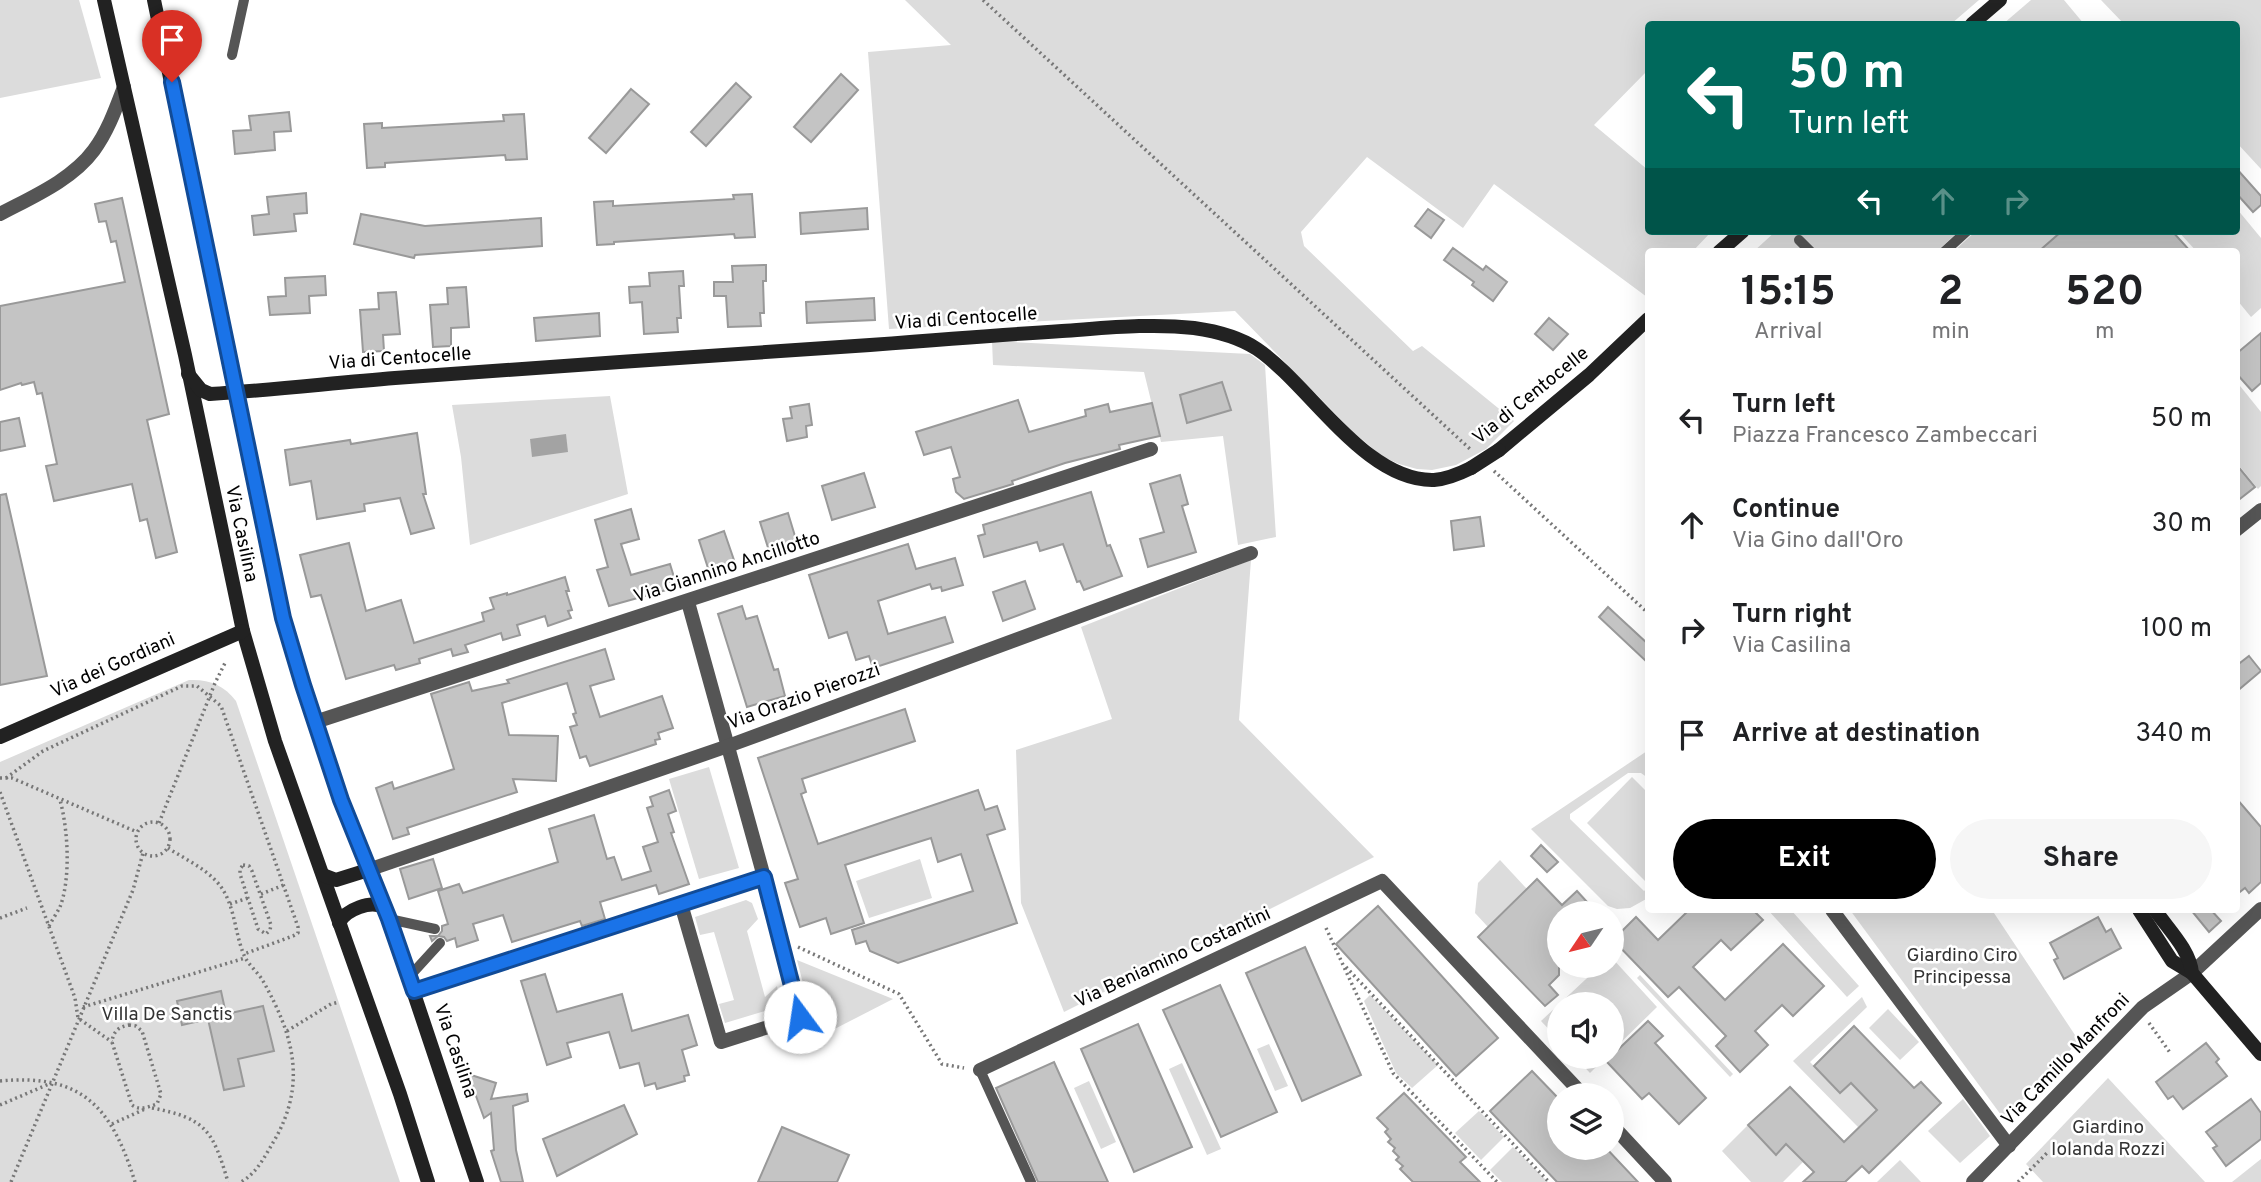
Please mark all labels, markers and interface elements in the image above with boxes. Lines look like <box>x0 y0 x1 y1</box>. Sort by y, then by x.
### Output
pin <box>142 10 202 82</box>
icon: arrive <box>153 21 191 59</box>
text: 50 m <box>1788 44 1905 106</box>
icon: left <box>1673 49 1764 140</box>
text: Turn left <box>1788 105 1909 145</box>
icon: left <box>1851 182 1889 220</box>
icon: ahead <box>1924 182 1962 220</box>
icon: right <box>1997 182 2035 220</box>
text: 15:15 <box>1741 267 1836 320</box>
text: 2 <box>1938 267 1963 320</box>
text: 520 <box>2065 267 2144 320</box>
street label: Via di Centocelle <box>894 302 1038 336</box>
text: Arrival <box>1754 318 1822 347</box>
text: min <box>1931 318 1970 347</box>
text: m <box>2095 318 2115 347</box>
street label: Via di Centocelle <box>328 342 472 376</box>
street label: Via di Centocelle <box>1468 342 1594 450</box>
text: Turn left <box>1732 389 1836 422</box>
icon: left <box>1673 401 1711 439</box>
text: 50 m <box>2151 403 2212 436</box>
text: Piazza Francesco Zambeccari <box>1732 422 2038 451</box>
street label: Via Casilina <box>219 483 263 585</box>
text: Continue <box>1732 494 1840 527</box>
icon: ahead <box>1673 506 1711 544</box>
text: 30 m <box>2152 508 2212 541</box>
street label: Via Giannino Ancillotto <box>631 527 823 609</box>
text: Via Gino dall'Oro <box>1732 527 1904 556</box>
text: Turn right <box>1732 599 1852 632</box>
icon: right <box>1673 611 1711 649</box>
text: 100 m <box>2141 613 2212 646</box>
street label: Via dei Gordiani <box>47 628 179 704</box>
text: Via Casilina <box>1732 632 1851 661</box>
street label: Via Orazio Pierozzi <box>724 658 884 736</box>
icon: arrive <box>1673 716 1711 754</box>
text: Arrive at destination <box>1732 718 1980 751</box>
text: 340 m <box>2135 718 2212 751</box>
button: Exit <box>1673 819 1936 899</box>
button: Share <box>1950 819 2212 899</box>
north arrow <box>1547 901 1624 978</box>
map controls <box>1547 901 1624 1160</box>
street label: Via Beniamino Costantini <box>1071 902 1275 1014</box>
park label: Giardino Ciro Principessa <box>1906 944 2018 990</box>
position arrow <box>763 980 837 1054</box>
street label: Via Camillo Manfroni <box>1997 989 2135 1131</box>
button: sound <box>1547 992 1624 1069</box>
street label: Via Casilina <box>428 1001 482 1101</box>
park label: Villa De Sanctis <box>101 1003 233 1027</box>
button: layers <box>1547 1083 1624 1160</box>
park label: Giardino Iolanda Rozzi <box>2051 1116 2165 1162</box>

